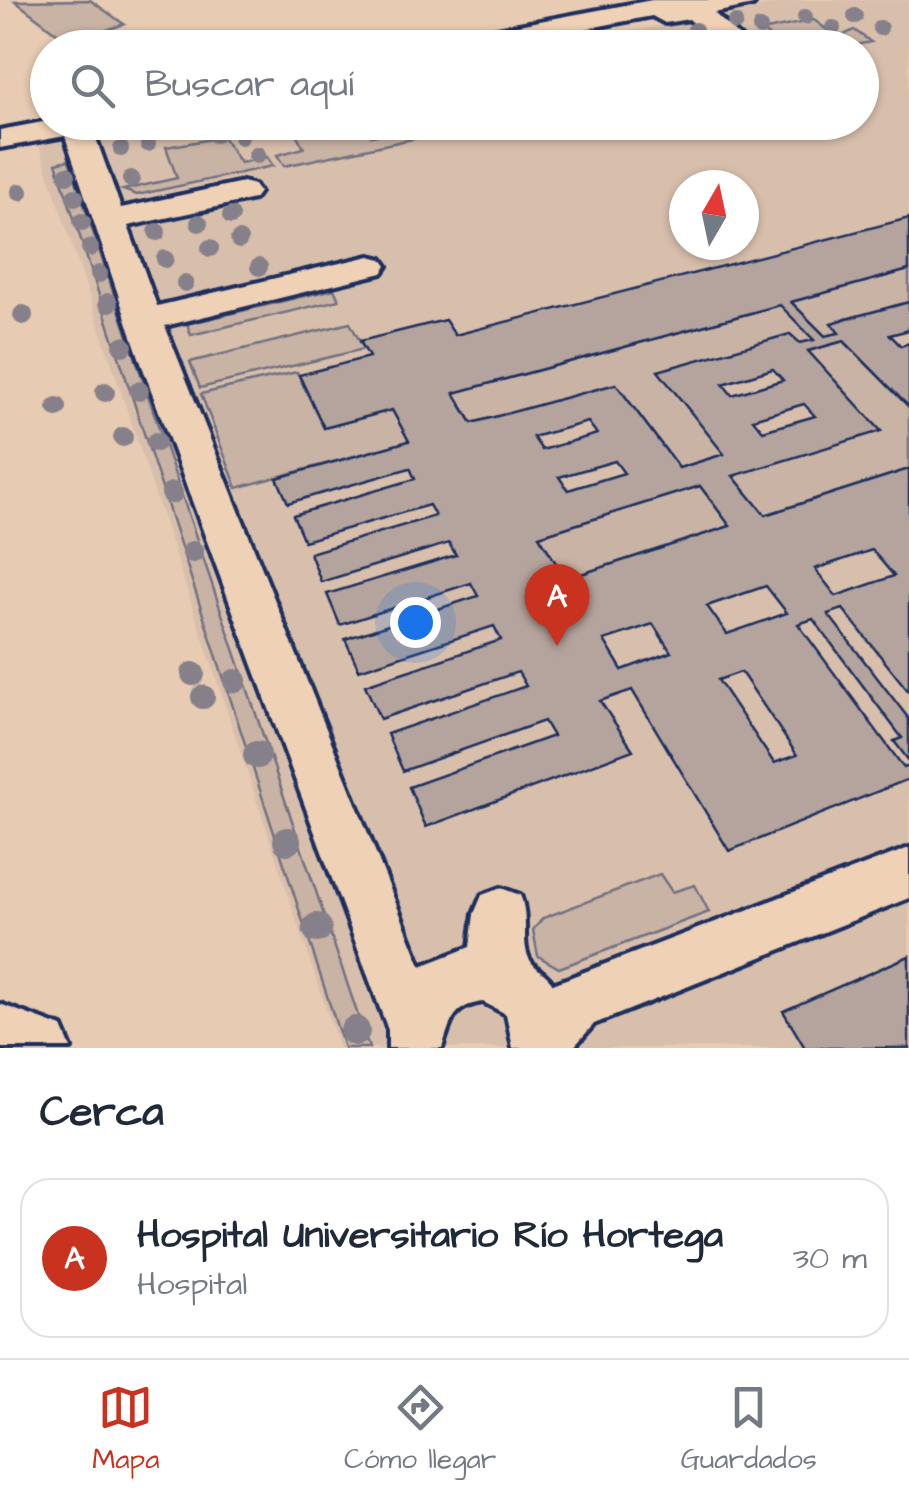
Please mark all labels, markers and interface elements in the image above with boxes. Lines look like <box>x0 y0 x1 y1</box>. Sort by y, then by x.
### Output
search box <box>30 30 879 140</box>
icon: search <box>65 58 120 113</box>
text: Buscar aquí <box>145 59 354 111</box>
north arrow <box>669 170 759 260</box>
pin: A <box>524 564 590 646</box>
your location <box>390 597 441 648</box>
text: Cerca <box>40 1084 164 1142</box>
text: Hospital Universitario Río Hortega <box>137 1210 723 1262</box>
text: A <box>64 1236 85 1281</box>
text: 30 m <box>793 1236 867 1281</box>
text: Hospital <box>137 1262 247 1307</box>
tab: Mapa <box>92 1380 159 1479</box>
tab: Cómo llegar <box>344 1380 496 1479</box>
tab: Guardados <box>681 1380 817 1479</box>

